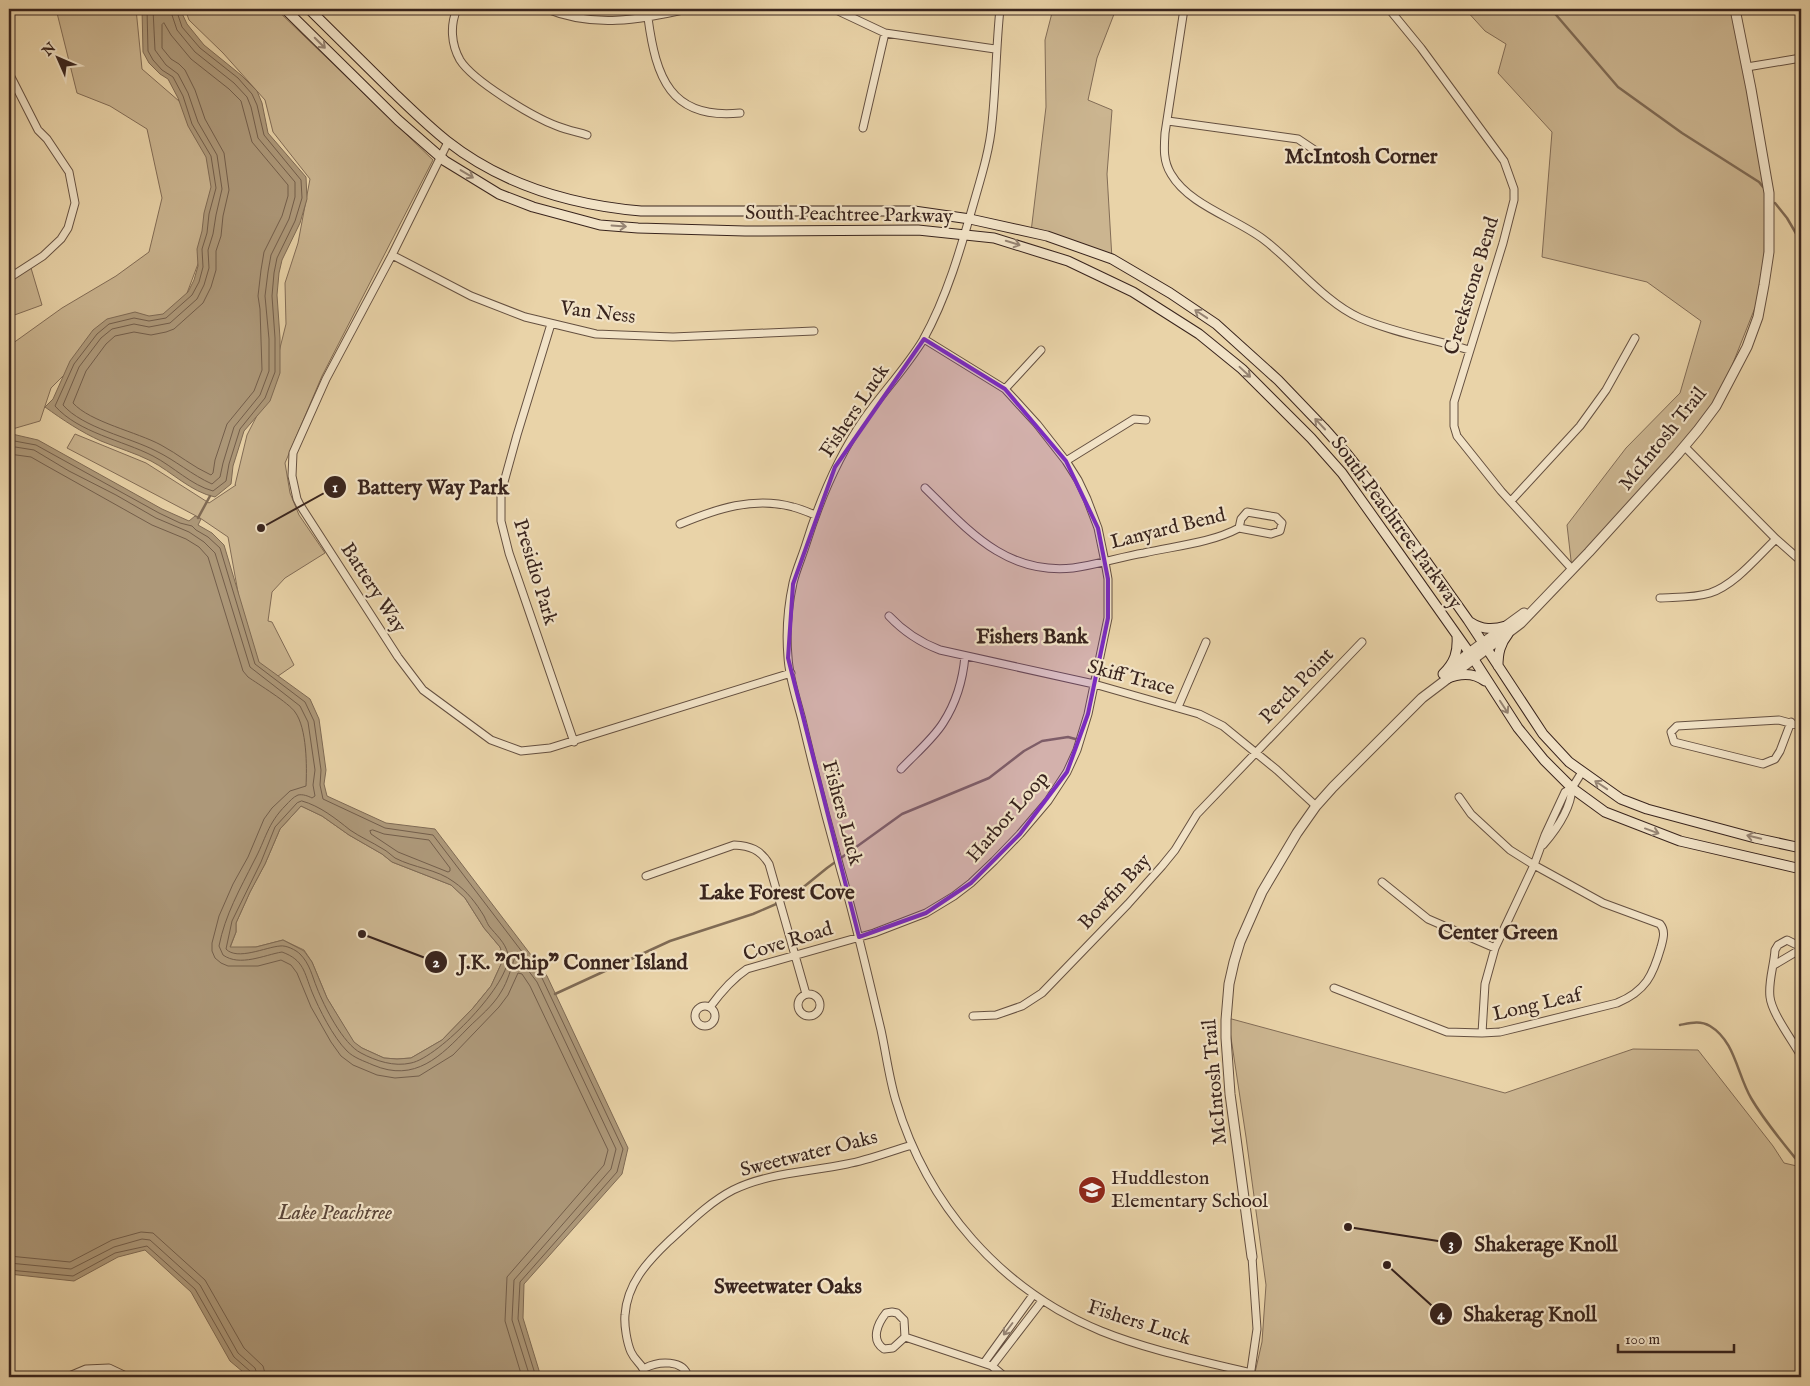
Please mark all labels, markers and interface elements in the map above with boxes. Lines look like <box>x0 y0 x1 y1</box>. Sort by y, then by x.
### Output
north arrow <box>32 32 82 82</box>
one-way arrow <box>314 37 326 49</box>
text: N <box>38 39 60 61</box>
district label: McIntosh Corner <box>1285 144 1438 171</box>
one-way arrow <box>459 170 473 180</box>
street label: South Peachtree Parkway <box>745 201 953 229</box>
street label: Creekstone Bend <box>1439 214 1505 358</box>
one-way arrow <box>611 222 627 231</box>
one-way arrow <box>1004 239 1020 249</box>
street label: Van Ness <box>558 296 637 330</box>
one-way arrow <box>1194 309 1208 319</box>
street label: Fishers Luck <box>815 359 896 463</box>
one-way arrow <box>1238 366 1251 378</box>
street label: McIntosh Trail <box>1614 382 1713 496</box>
one-way arrow <box>1314 417 1326 430</box>
street label: South Peachtree Parkway <box>1325 432 1467 615</box>
callout: Battery Way Park <box>322 469 519 505</box>
text: Battery Way Park <box>357 475 510 502</box>
text: 1 <box>332 478 338 497</box>
street label: Lanyard Bend <box>1108 503 1228 555</box>
street label: Presidio Park <box>507 516 563 628</box>
street label: Battery Way <box>335 538 411 638</box>
district label: Fishers Bank <box>976 624 1089 651</box>
street label: Perch Point <box>1255 643 1339 729</box>
street label: Skiff Trace <box>1085 654 1177 702</box>
one-way arrow <box>1499 700 1509 714</box>
street label: Fishers Luck <box>816 758 868 868</box>
street label: Harbor Loop <box>961 766 1055 868</box>
one-way arrow <box>1594 780 1608 790</box>
one-way arrow <box>1644 827 1659 836</box>
one-way arrow <box>1746 832 1762 841</box>
street label: Bowfin Bay <box>1073 849 1157 935</box>
district label: Lake Forest Cove <box>699 880 855 907</box>
street label: Cove Road <box>740 916 836 967</box>
district label: Center Green <box>1438 920 1558 947</box>
callout: J.K. "Chip" Conner Island <box>423 944 698 980</box>
text: J.K. "Chip" Conner Island <box>455 950 689 977</box>
text: 2 <box>432 953 440 972</box>
street label: Long Leaf <box>1490 982 1588 1027</box>
street label: McIntosh Trail <box>1197 1018 1233 1146</box>
street label: Sweetwater Oaks <box>738 1125 880 1183</box>
place label: Huddleston Elementary School <box>1111 1166 1269 1214</box>
school or university icon: Huddleston Elementary School <box>1077 1175 1107 1205</box>
water label: Lake Peachtree <box>277 1200 392 1227</box>
callout: Shakerage Knoll <box>1439 1225 1627 1261</box>
text: Shakerage Knoll <box>1474 1232 1619 1259</box>
text: 3 <box>1448 1235 1454 1254</box>
district label: Sweetwater Oaks <box>714 1274 862 1301</box>
street label: Fishers Luck <box>1084 1295 1194 1352</box>
callout: Shakerag Knoll <box>1428 1296 1607 1332</box>
text: Shakerag Knoll <box>1463 1302 1598 1329</box>
text: 4 <box>1437 1305 1445 1324</box>
scale bar <box>1618 1321 1734 1353</box>
one-way arrow <box>1003 1322 1013 1336</box>
text: 100 m <box>1625 1330 1661 1349</box>

